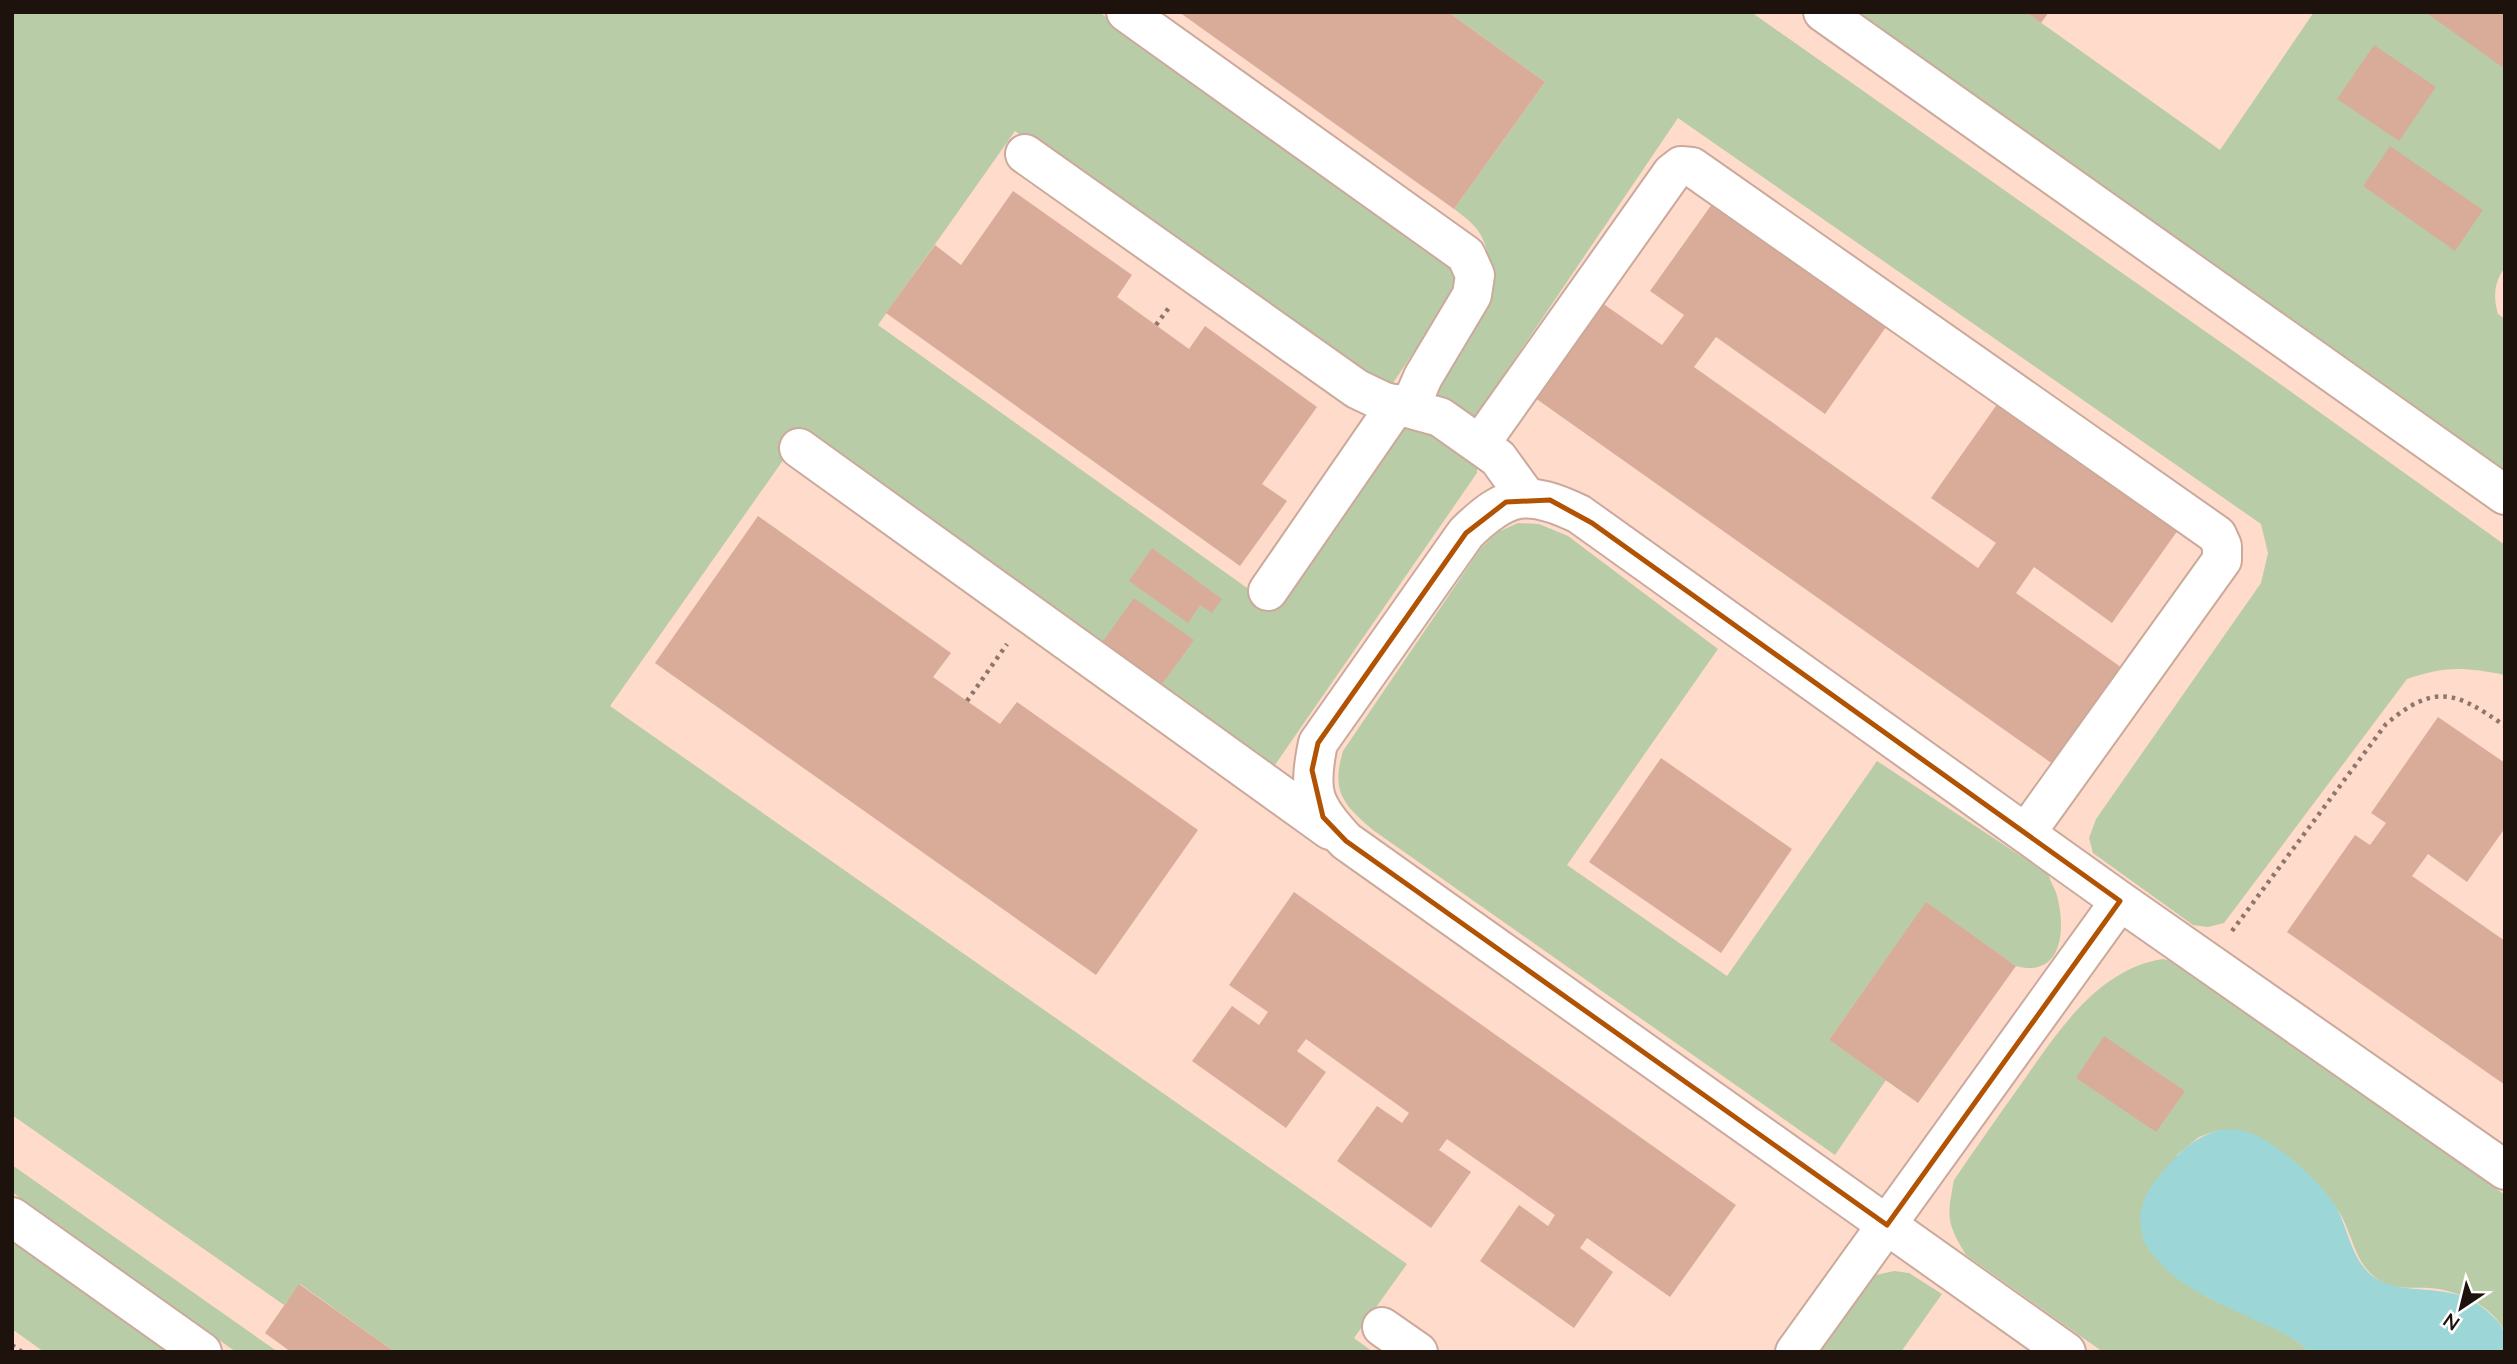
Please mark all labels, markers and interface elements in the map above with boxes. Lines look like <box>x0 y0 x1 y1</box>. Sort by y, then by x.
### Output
north arrow <box>2426 1273 2496 1343</box>
text: N <box>2438 1309 2464 1336</box>

